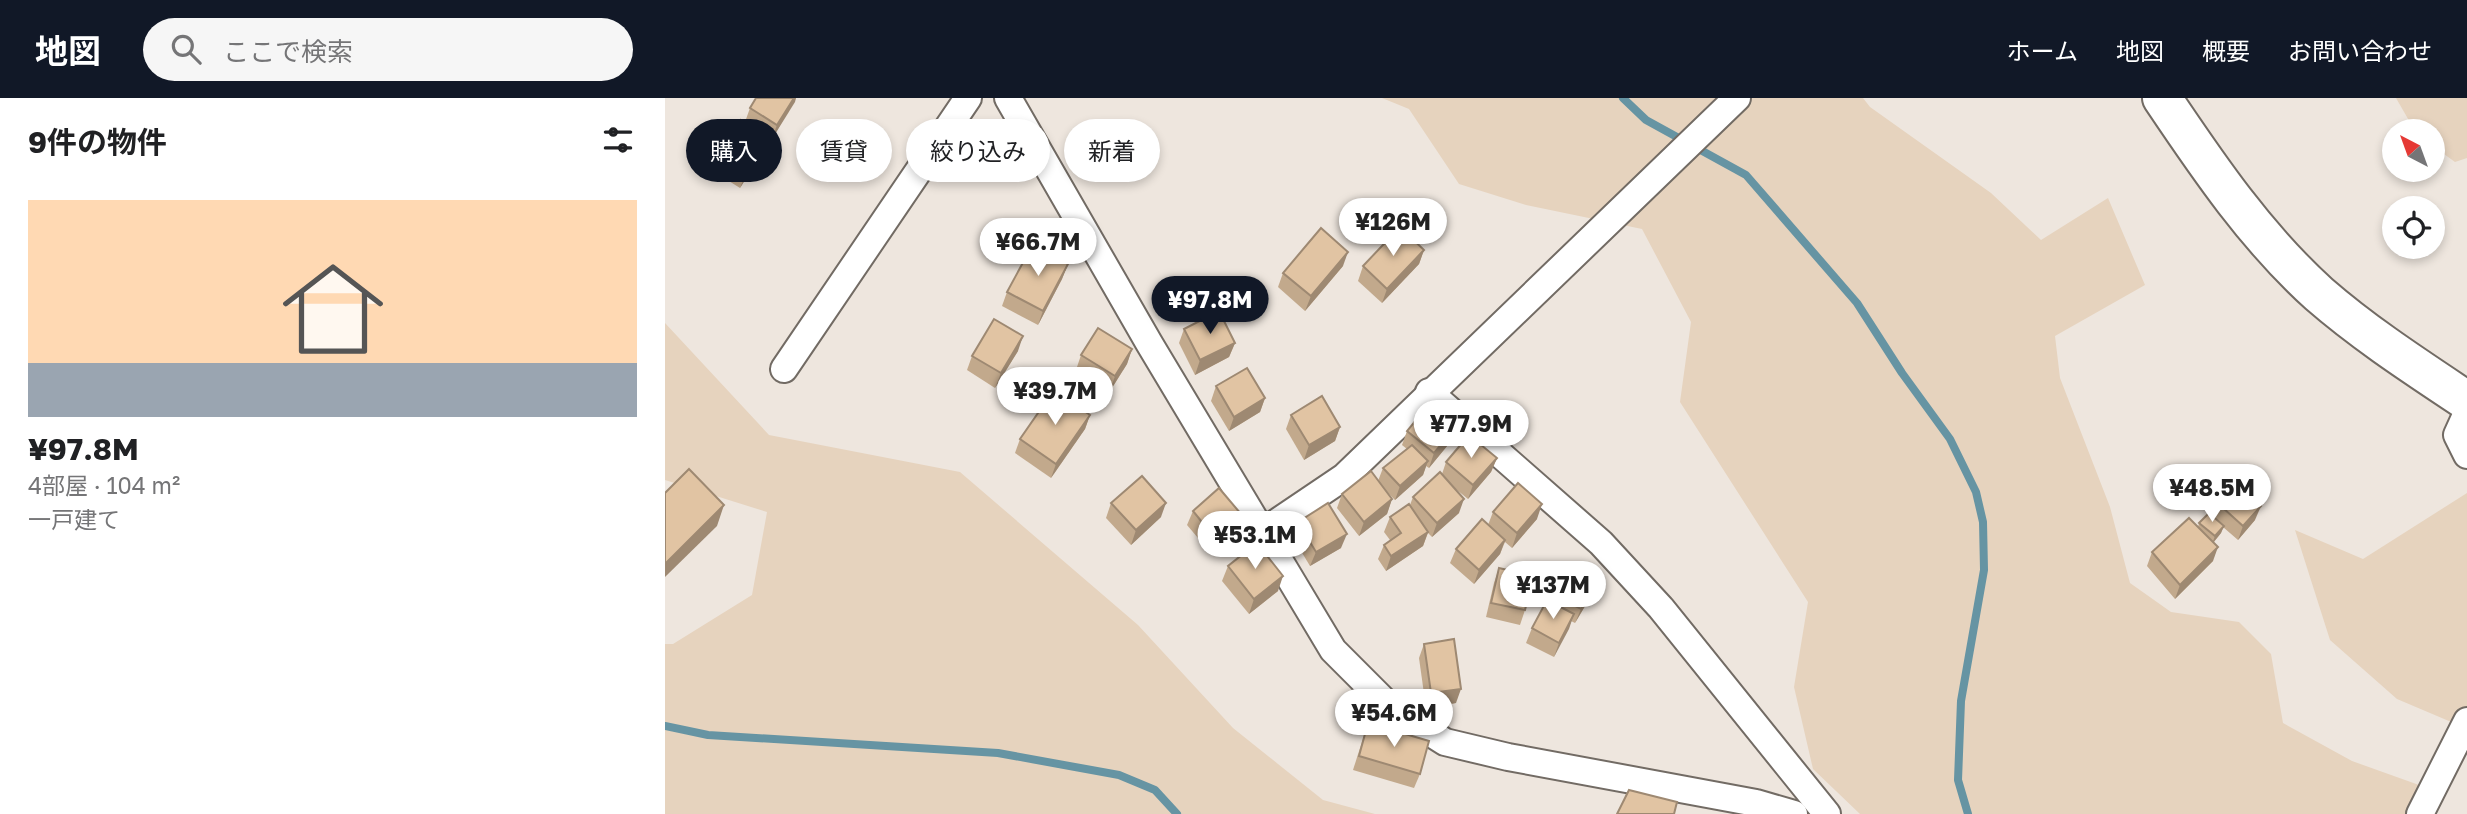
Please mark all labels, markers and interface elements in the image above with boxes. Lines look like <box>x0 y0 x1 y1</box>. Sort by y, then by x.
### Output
search box <box>143 18 633 81</box>
icon: search <box>167 30 205 68</box>
text: 地図 <box>35 31 101 70</box>
text: ここで検索 <box>223 36 353 67</box>
text: ホーム <box>2007 36 2078 65</box>
text: 地図 <box>2116 36 2164 65</box>
text: 概要 <box>2202 36 2250 65</box>
text: お問い合わせ <box>2288 36 2432 65</box>
chip: 購入 <box>686 119 782 182</box>
chip: 賃貸 <box>796 119 892 182</box>
chip: 絞り込み <box>906 119 1050 182</box>
chip: 新着 <box>1064 119 1160 182</box>
north arrow <box>2382 119 2445 182</box>
map controls <box>2382 119 2445 259</box>
icon: filters <box>599 121 637 159</box>
text: 9件の物件 <box>28 124 167 160</box>
button: locate <box>2382 196 2445 259</box>
pin: ¥126M <box>1344 198 1442 258</box>
text: ¥126M <box>1355 207 1431 235</box>
pin: ¥66.7M <box>981 218 1095 278</box>
text: ¥66.7M <box>996 227 1080 255</box>
icon: home <box>270 246 396 372</box>
pin: ¥97.8M <box>1153 276 1267 336</box>
text: ¥97.8M <box>1168 285 1252 313</box>
pin: ¥39.7M <box>998 368 1112 427</box>
text: ¥39.7M <box>1013 376 1097 404</box>
pin: ¥77.9M <box>1414 400 1528 460</box>
text: ¥77.9M <box>1430 409 1512 437</box>
text: ¥97.8M <box>28 431 139 467</box>
pin: ¥48.5M <box>2155 464 2269 524</box>
text: 4部屋 · 104 m² <box>28 471 180 499</box>
text: ¥48.5M <box>2169 473 2255 501</box>
text: 一戸建て <box>28 505 120 533</box>
pin: ¥53.1M <box>1198 512 1312 571</box>
text: ¥53.1M <box>1214 520 1296 548</box>
pin: ¥137M <box>1504 561 1602 621</box>
text: ¥137M <box>1516 570 1590 598</box>
pin: ¥54.6M <box>1337 690 1451 749</box>
text: ¥54.6M <box>1351 698 1437 726</box>

